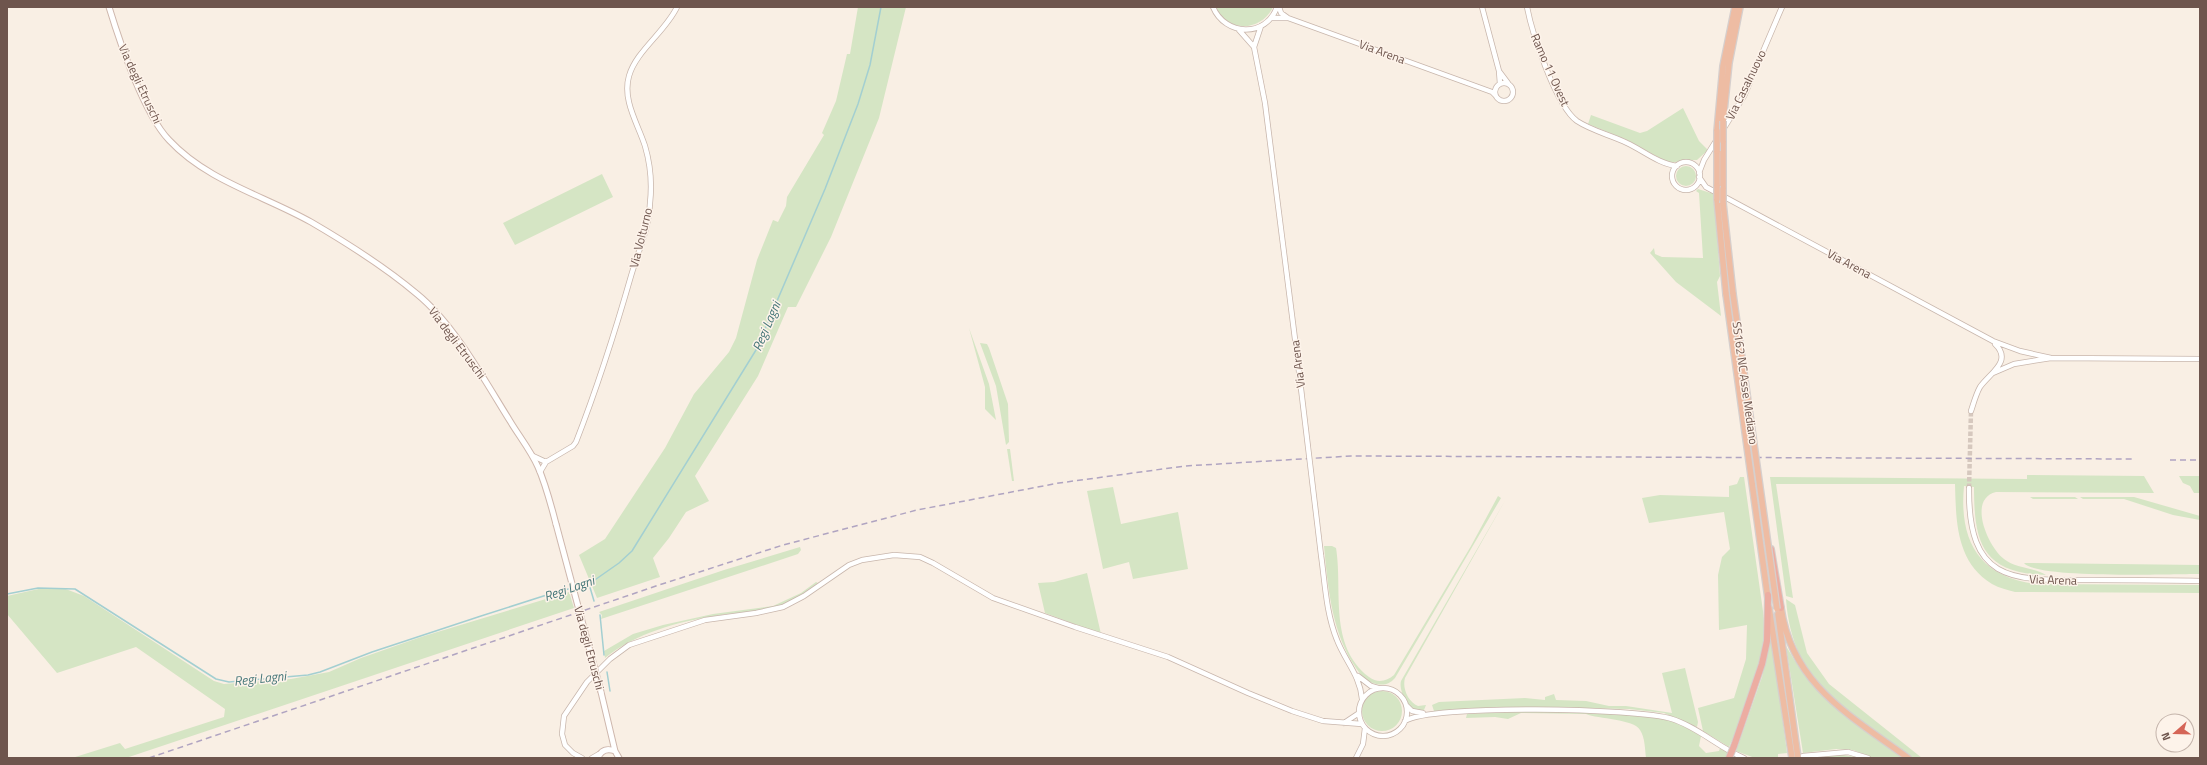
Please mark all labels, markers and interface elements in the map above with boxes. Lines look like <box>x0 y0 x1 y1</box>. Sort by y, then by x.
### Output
street label: Ramo 11 Ovest <box>1526 30 1575 110</box>
street label: Via Arena <box>1356 34 1408 69</box>
street label: Via degli Etruschi <box>114 41 167 127</box>
street label: Via Casalnuovo <box>1720 46 1771 123</box>
street label: Via Volturno <box>624 206 657 270</box>
street label: Via Arena <box>1824 244 1875 283</box>
water label: Regi Lagni <box>747 297 786 354</box>
street label: Via degli Etruschi <box>424 303 491 383</box>
street label: SS162 NC Asse Mediano <box>1727 320 1764 446</box>
street label: Via Arena <box>1285 339 1310 389</box>
street label: Via Arena <box>2029 569 2077 590</box>
water label: Regi Lagni <box>541 570 598 606</box>
street label: Via degli Etruschi <box>569 604 610 692</box>
water label: Regi Lagni <box>233 665 288 691</box>
north arrow <box>2155 713 2195 753</box>
text: N <box>2157 730 2174 743</box>

